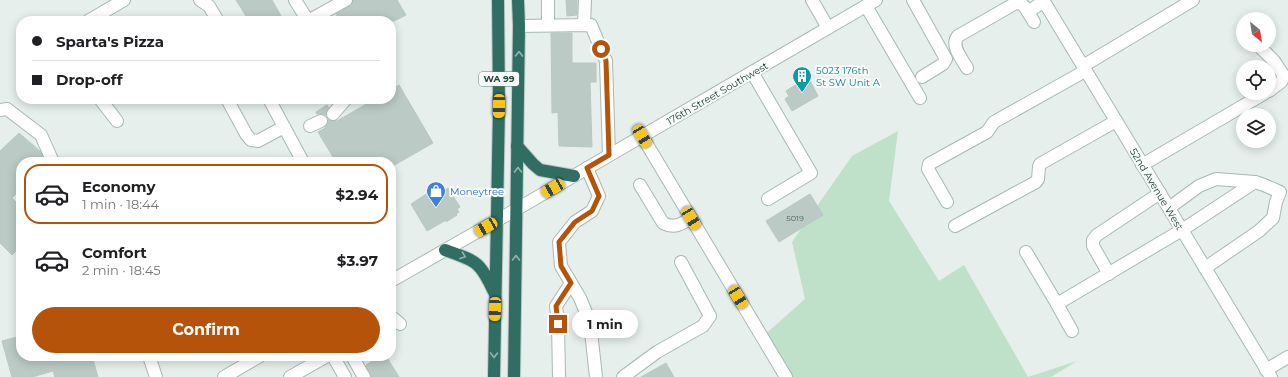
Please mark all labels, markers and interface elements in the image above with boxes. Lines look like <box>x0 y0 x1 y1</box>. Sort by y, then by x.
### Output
north arrow <box>1236 12 1276 52</box>
map controls <box>1236 12 1276 148</box>
text: Sparta's Pizza <box>56 32 164 51</box>
route start <box>592 40 610 58</box>
one-way arrow <box>515 51 523 57</box>
street label: 176th Street Southwest <box>664 59 770 128</box>
button: locate <box>1236 60 1276 100</box>
place label: 5023 176th St SW Unit A <box>816 64 881 89</box>
building icon: 5023 176th St SW Unit A <box>791 65 813 93</box>
text: Drop-off <box>56 70 123 89</box>
road number: WA 99 <box>479 72 519 86</box>
car <box>493 94 505 118</box>
button: layers <box>1236 108 1276 148</box>
car <box>631 123 653 149</box>
street label: 52nd Avenue West <box>1127 146 1186 233</box>
one-way arrow <box>514 167 522 173</box>
icon: car <box>34 176 70 212</box>
text: Economy <box>82 177 155 196</box>
car <box>540 177 566 199</box>
shop icon: Moneytree <box>425 180 447 208</box>
text: $2.94 <box>336 185 378 204</box>
place label: Moneytree <box>450 185 504 198</box>
text: 1 min · 18:44 <box>82 196 159 212</box>
car <box>680 205 702 231</box>
house number: 5019 <box>786 213 804 223</box>
car <box>473 216 499 238</box>
icon: car <box>34 242 70 278</box>
text: Comfort <box>82 243 147 262</box>
text: $3.97 <box>337 251 378 270</box>
one-way arrow <box>459 252 466 260</box>
one-way arrow <box>512 255 520 261</box>
text: 2 min · 18:45 <box>82 262 161 278</box>
car <box>727 284 749 310</box>
car <box>489 297 501 321</box>
button: Confirm <box>32 307 380 353</box>
callout: 1 min <box>572 310 638 338</box>
route end <box>549 315 567 333</box>
text: 1 min <box>587 316 623 332</box>
one-way arrow <box>490 352 498 358</box>

